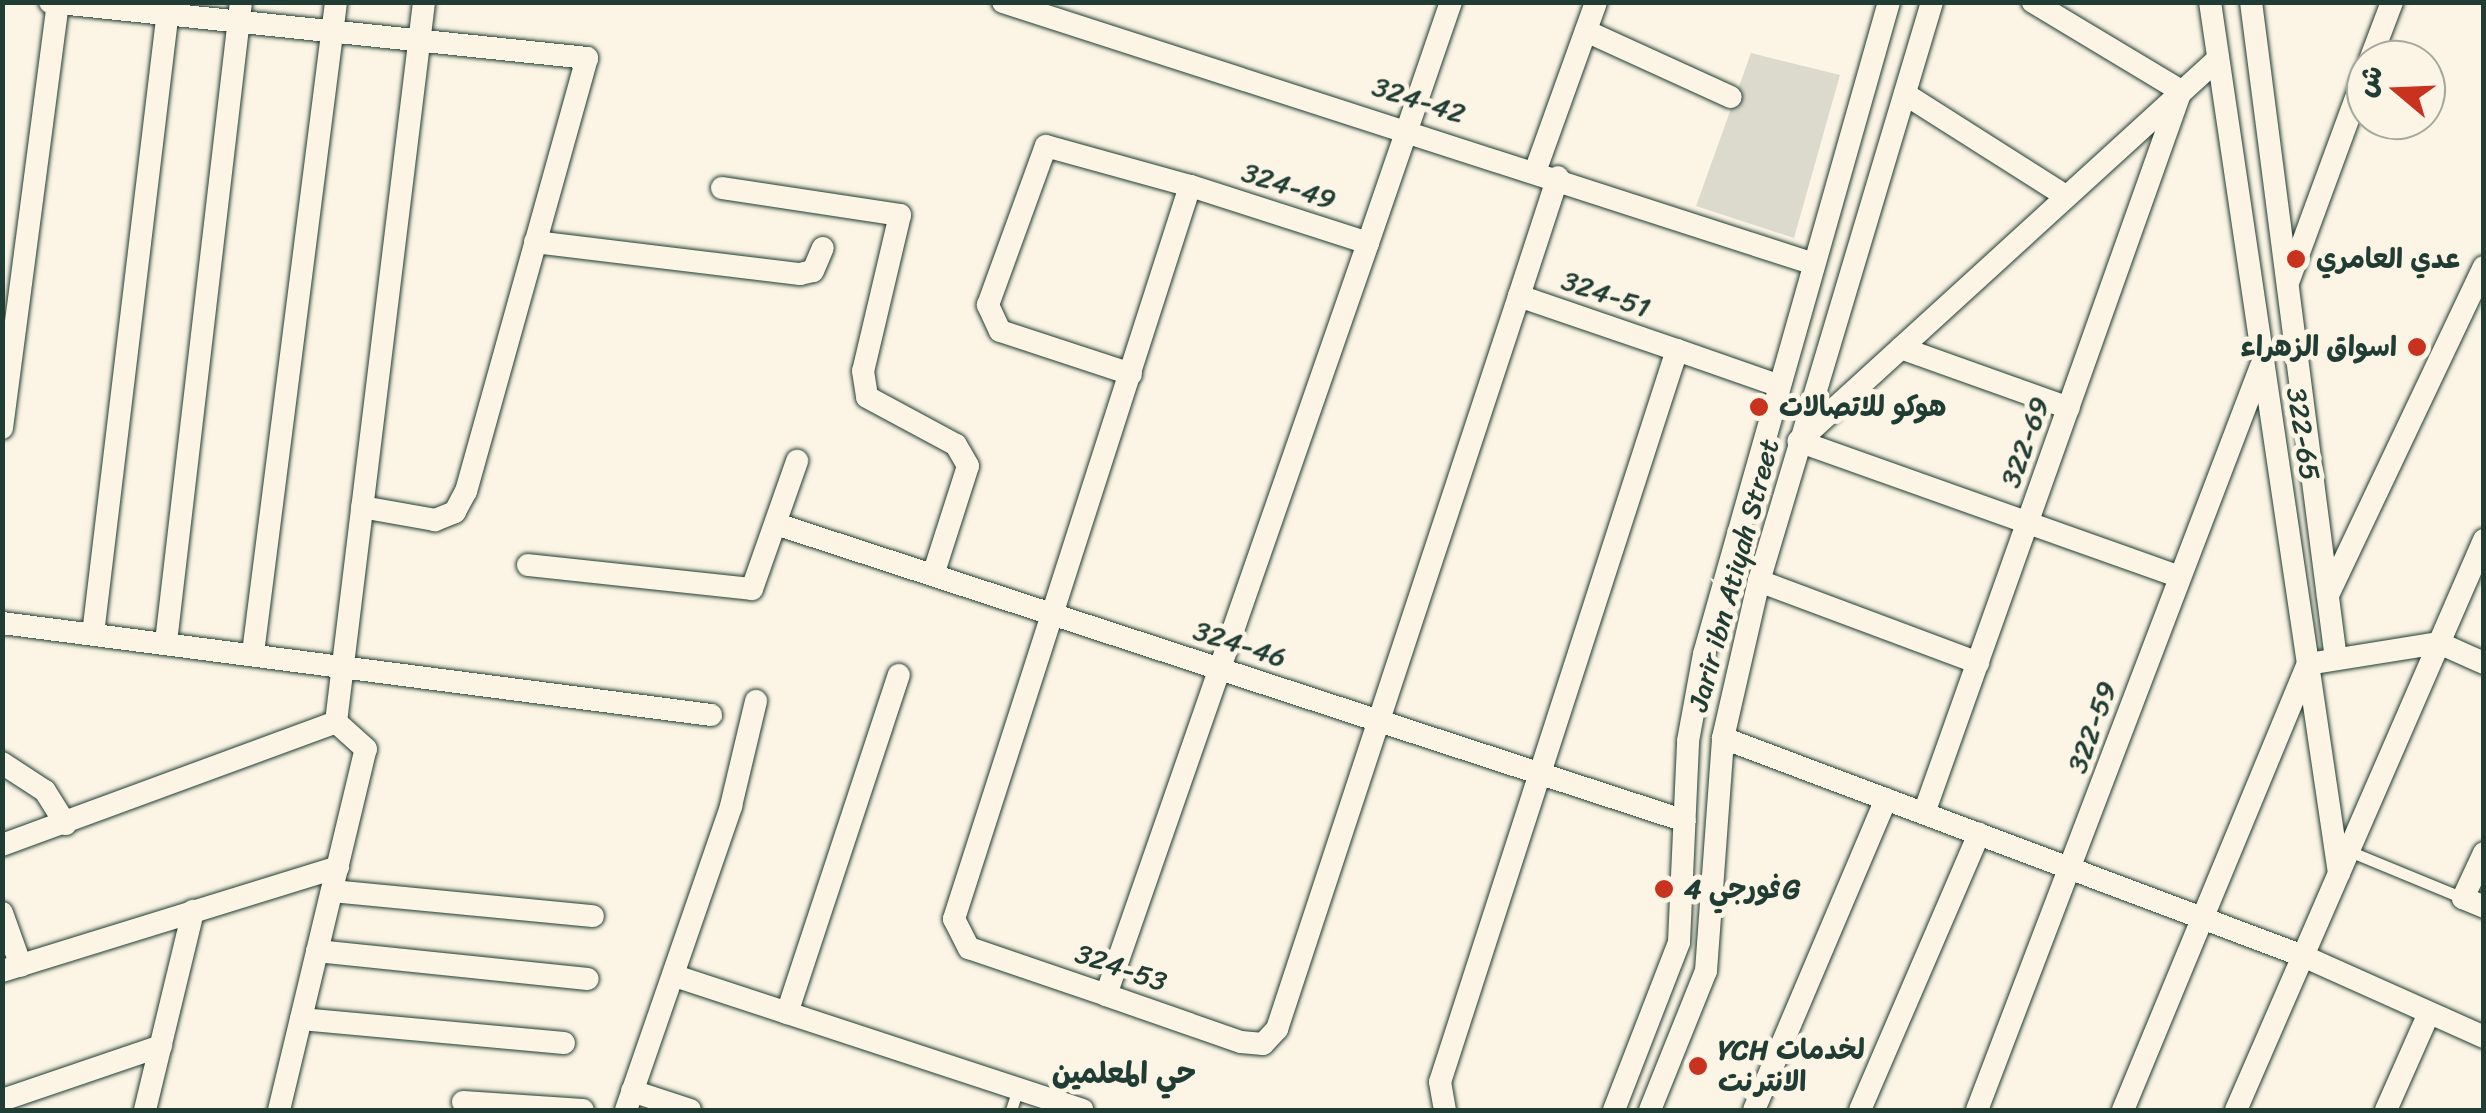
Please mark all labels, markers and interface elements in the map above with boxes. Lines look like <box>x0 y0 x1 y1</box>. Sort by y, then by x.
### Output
north arrow <box>2346 40 2446 140</box>
text: ش <box>2341 58 2397 103</box>
street label: 324-42 <box>1368 69 1470 131</box>
street label: 324-49 <box>1238 155 1340 217</box>
place label: عدي العامري <box>2316 242 2460 276</box>
marker: عدي العامري <box>2285 248 2307 270</box>
street label: 324-51 <box>1557 263 1655 325</box>
place label: اسواق الزهراء <box>2240 330 2397 364</box>
marker: اسواق الزهراء <box>2406 336 2428 358</box>
street label: 322-65 <box>2279 385 2327 483</box>
place label: هوكو للاتصالات <box>1779 390 1946 424</box>
street label: 322-69 <box>1993 392 2057 492</box>
marker: هوكو للاتصالات <box>1748 396 1770 418</box>
street label: Jarir ibn Atiyah Street <box>1681 435 1787 715</box>
street label: 324-46 <box>1189 613 1291 675</box>
street label: 322-59 <box>2060 677 2124 777</box>
place label: فورجي 4G <box>1684 872 1800 906</box>
marker: فورجي 4G <box>1653 878 1675 900</box>
street label: 324-53 <box>1071 937 1171 999</box>
place label: YCH لخدمات الانترنت <box>1718 1033 1865 1099</box>
district label: حي المعلمين <box>1052 1055 1196 1091</box>
marker: YCH لخدمات الانترنت <box>1687 1055 1709 1077</box>

